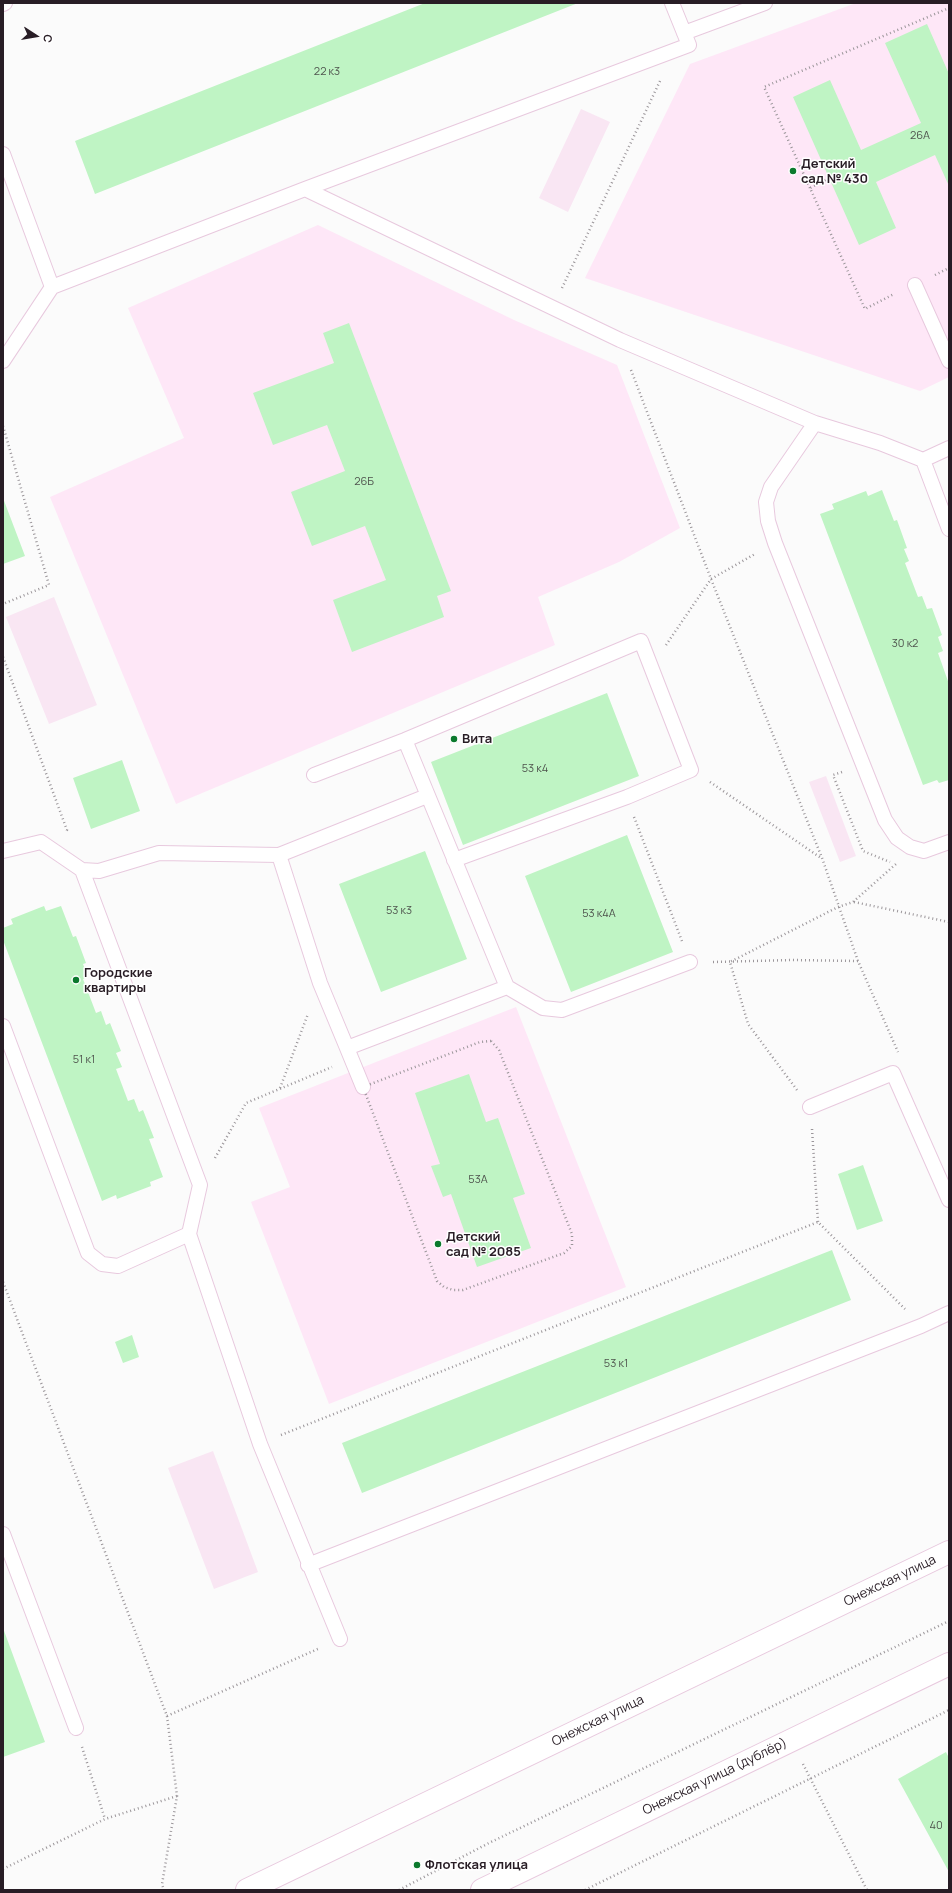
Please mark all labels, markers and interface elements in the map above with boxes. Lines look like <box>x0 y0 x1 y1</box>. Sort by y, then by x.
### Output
north arrow <box>16 16 56 56</box>
text: С <box>40 33 56 44</box>
house number: 22 к3 <box>314 65 340 79</box>
house number: 26А <box>910 129 930 143</box>
place label: Детский сад № 430 <box>801 156 868 187</box>
marker: Детский сад № 430 <box>788 166 798 176</box>
house number: 26Б <box>354 475 374 489</box>
house number: 30 к2 <box>892 637 918 651</box>
place label: Вита <box>462 731 492 747</box>
marker: Вита <box>449 734 459 744</box>
house number: 53 к4 <box>522 762 548 776</box>
house number: 53 к3 <box>386 904 412 918</box>
house number: 53 к4А <box>582 907 616 921</box>
place label: Городские квартиры <box>84 965 153 996</box>
marker: Городские квартиры <box>71 975 81 985</box>
house number: 51 к1 <box>73 1053 95 1067</box>
house number: 53А <box>468 1173 488 1187</box>
place label: Детский сад № 2085 <box>446 1229 521 1260</box>
marker: Детский сад № 2085 <box>433 1239 443 1249</box>
house number: 53 к1 <box>604 1357 628 1371</box>
street label: Онежская улица <box>841 1552 939 1610</box>
street label: Онежская улица <box>549 1692 647 1750</box>
street label: Онежская улица (дублёр) <box>640 1735 790 1819</box>
house number: 40 <box>929 1819 943 1833</box>
place label: Флотская улица <box>425 1857 528 1873</box>
marker: Флотская улица <box>412 1860 422 1870</box>

